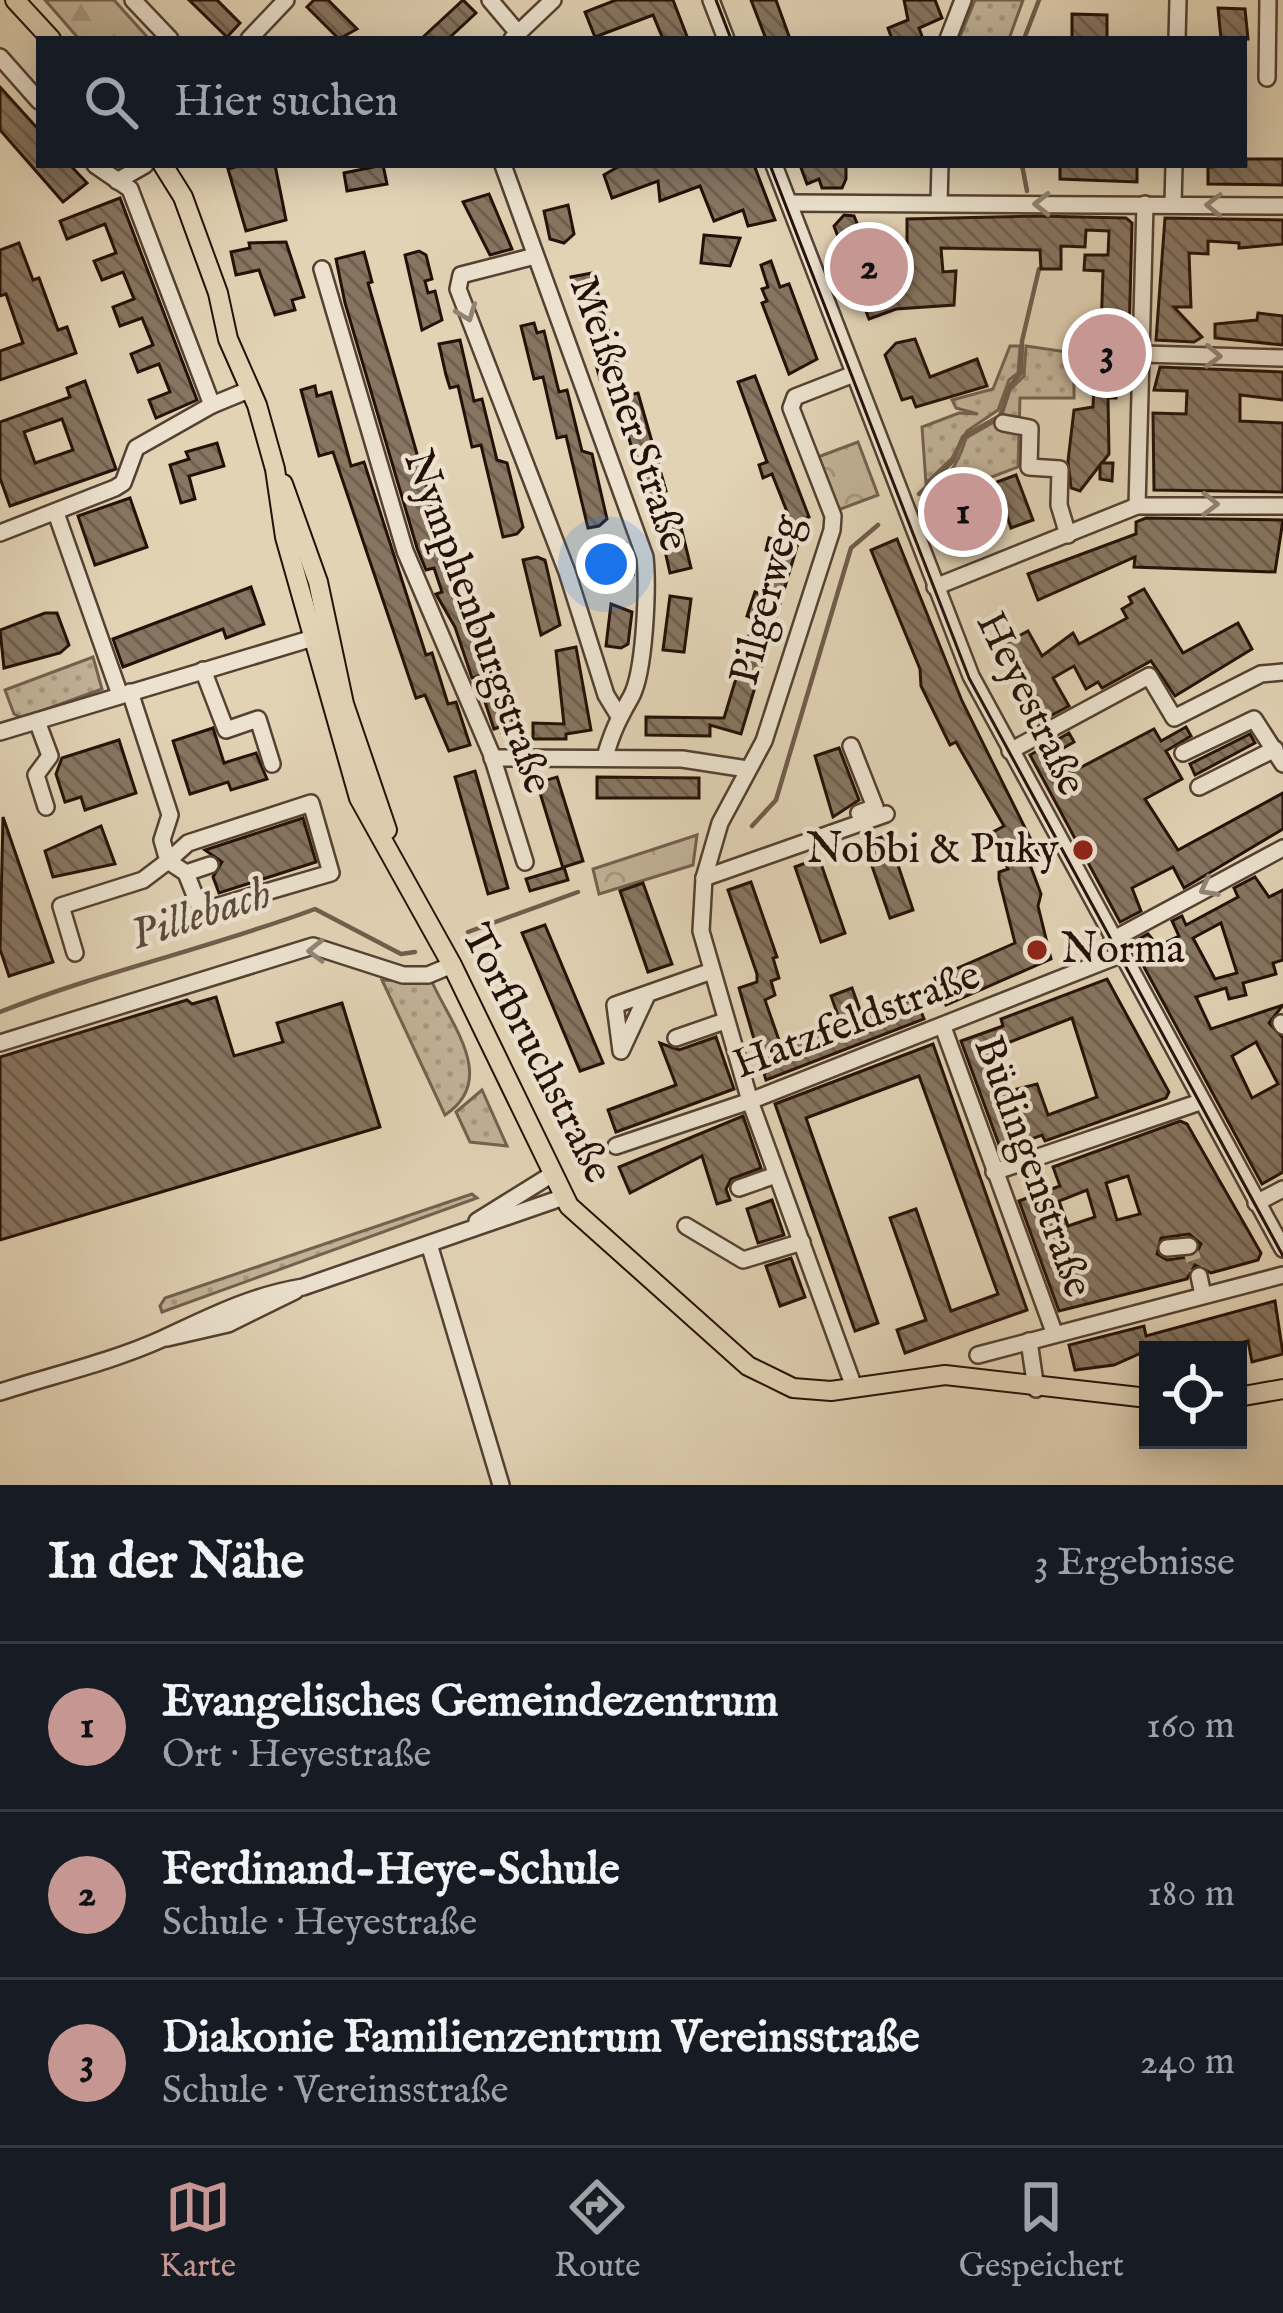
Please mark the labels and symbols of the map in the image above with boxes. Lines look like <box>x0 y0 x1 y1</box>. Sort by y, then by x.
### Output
one-way arrow <box>1032 191 1050 217</box>
one-way arrow <box>1204 192 1222 218</box>
pin: 2 <box>830 222 908 312</box>
street label: Meißener Straße <box>556 270 700 558</box>
one-way arrow <box>453 302 477 323</box>
pin: 3 <box>1068 308 1146 398</box>
one-way arrow <box>1204 342 1223 368</box>
street label: Nymphenburgstraße <box>390 443 564 801</box>
pin: 1 <box>924 467 1002 557</box>
one-way arrow <box>1201 491 1220 517</box>
street label: Pilgerweg <box>719 508 815 691</box>
your location <box>576 534 636 594</box>
street label: Heyestraße <box>963 603 1097 805</box>
place label: Nobbi & Puky <box>806 824 1059 877</box>
marker: Nobbi & Puky <box>1070 837 1096 863</box>
water label: Pillebach <box>123 866 279 964</box>
one-way arrow <box>1199 874 1220 897</box>
street label: Torfbruchstraße <box>448 916 624 1192</box>
place label: Norma <box>1061 924 1186 977</box>
marker: Norma <box>1024 937 1050 963</box>
one-way arrow <box>307 938 325 964</box>
street label: Hatzfeldstraße <box>726 950 988 1092</box>
street label: Büdingenstraße <box>960 1029 1104 1305</box>

